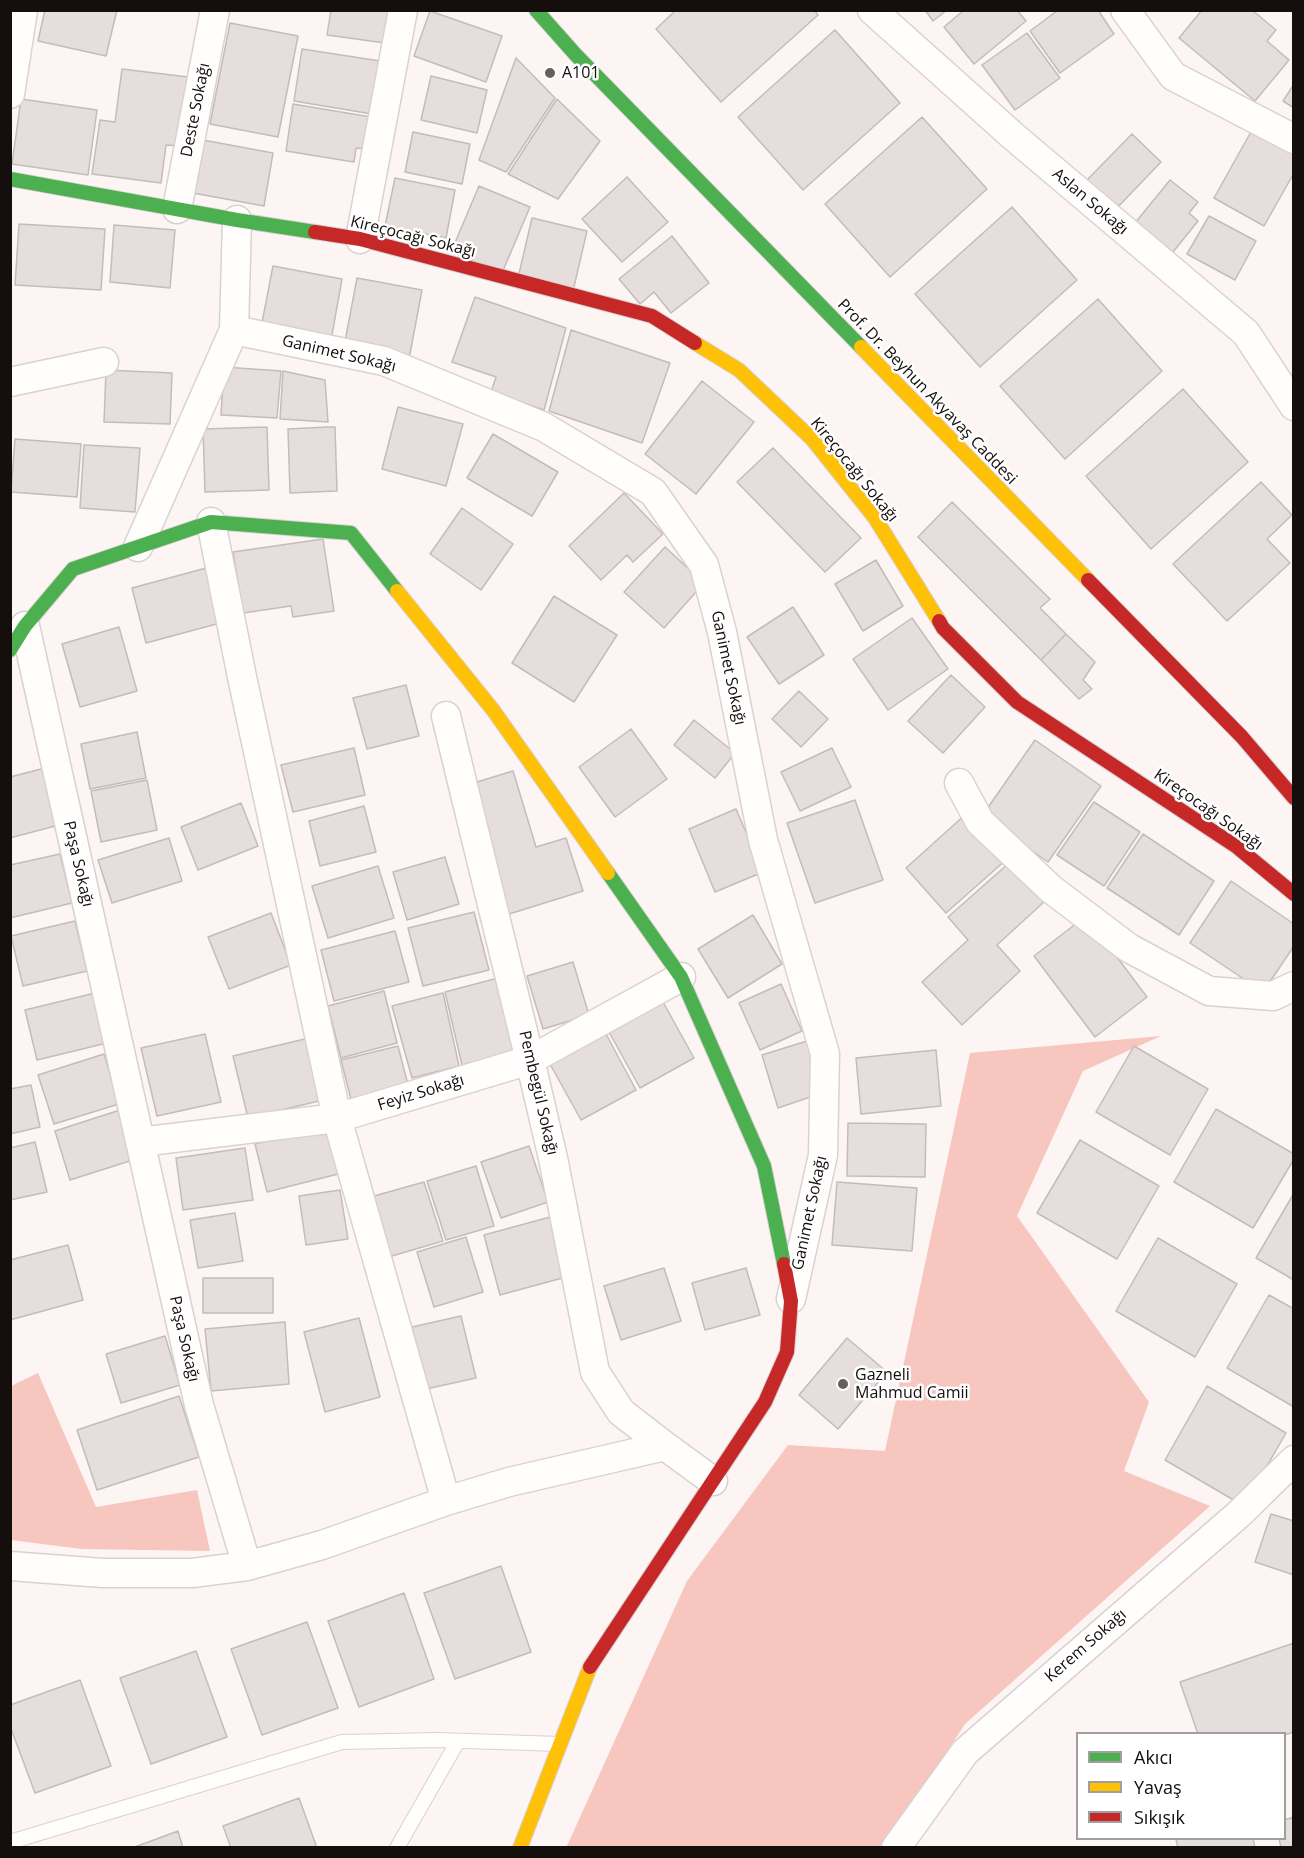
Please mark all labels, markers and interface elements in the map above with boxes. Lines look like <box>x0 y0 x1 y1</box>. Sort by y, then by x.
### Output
street label: Deste Sokağı <box>177 61 215 159</box>
place label: A101 <box>562 63 600 83</box>
marker: A101 <box>543 66 557 80</box>
street label: Aslan Sokağı <box>1048 165 1132 239</box>
street label: Kireçocağı Sokağı <box>348 212 478 262</box>
street label: Prof. Dr. Beyhun Akyavaş Caddesi <box>833 295 1021 489</box>
street label: Ganimet Sokağı <box>280 332 398 376</box>
street label: Kireçocağı Sokağı <box>806 414 902 526</box>
street label: Ganimet Sokağı <box>707 609 749 727</box>
street label: Kireçocağı Sokağı <box>1150 765 1266 855</box>
street label: Paşa Sokağı <box>59 819 97 909</box>
street label: Pembegül Sokağı <box>514 1029 562 1157</box>
street label: Feyiz Sokağı <box>375 1071 467 1115</box>
street label: Ganimet Sokağı <box>789 1154 831 1272</box>
street label: Paşa Sokağı <box>165 1294 203 1384</box>
place label: Gazneli Mahmud Camii <box>855 1365 969 1403</box>
marker: Gazneli Mahmud Camii <box>836 1377 850 1391</box>
street label: Kerem Sokağı <box>1041 1605 1131 1687</box>
legend <box>1076 1732 1286 1840</box>
text: Akıcı <box>1134 1745 1173 1769</box>
text: Yavaş <box>1134 1775 1182 1799</box>
text: Sıkışık <box>1134 1805 1185 1829</box>

